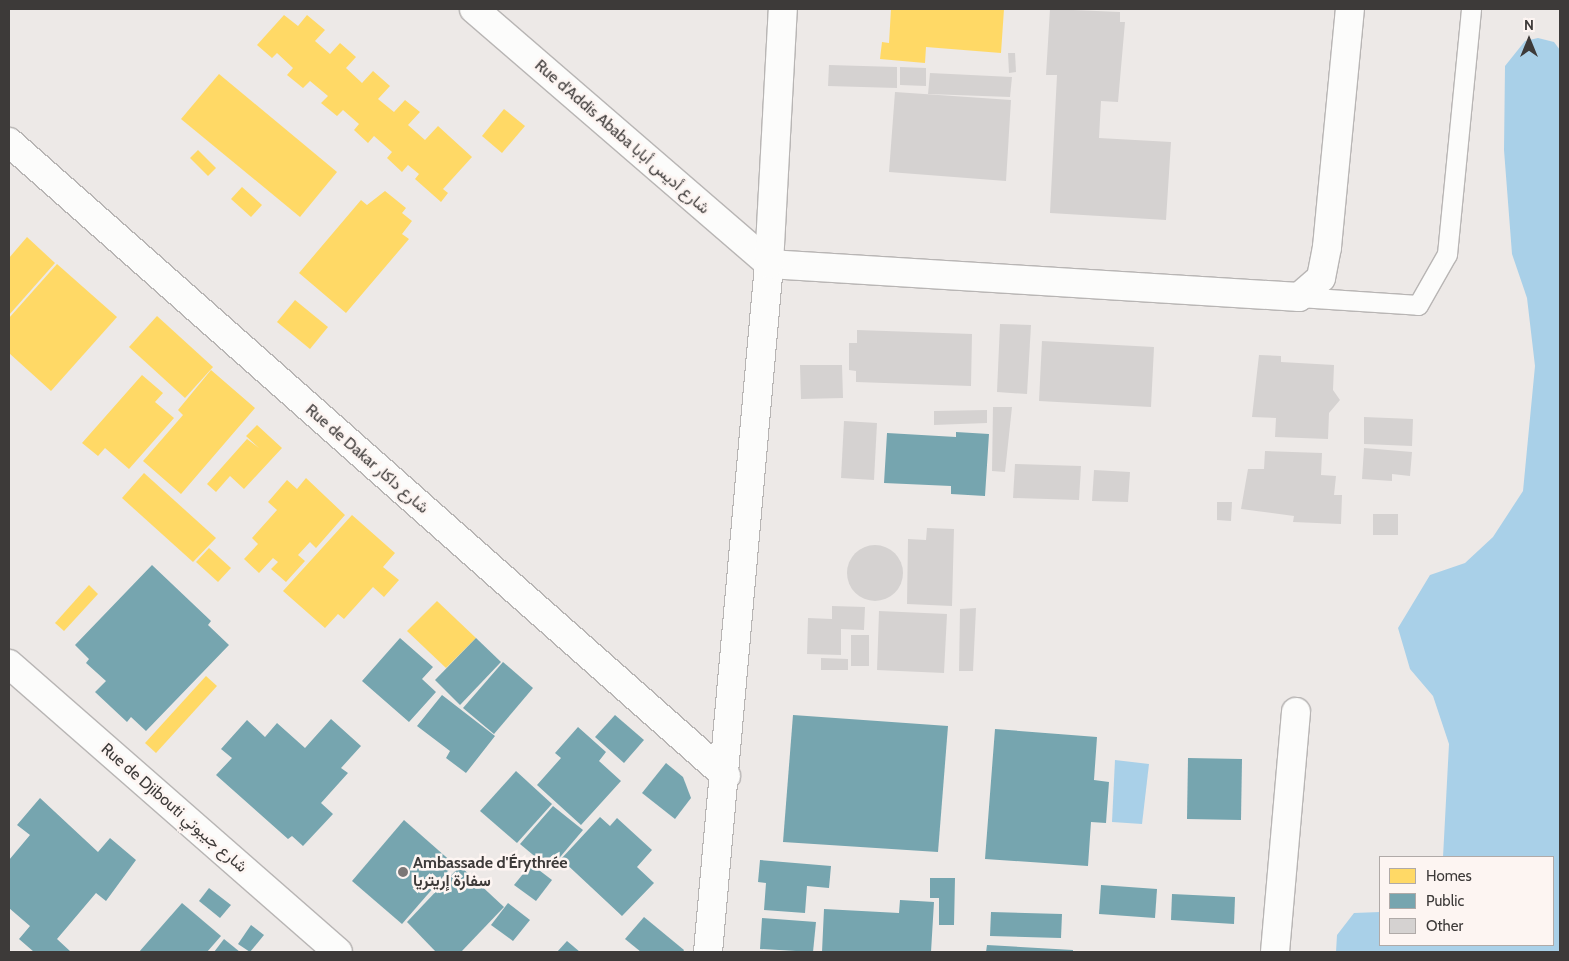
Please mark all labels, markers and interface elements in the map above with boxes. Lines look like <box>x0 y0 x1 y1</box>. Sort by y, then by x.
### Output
north arrow <box>1504 15 1554 65</box>
text: N <box>1524 16 1534 34</box>
street label: Rue d'Addis Ababa شارع أديس أبابا <box>531 56 713 218</box>
street label: Rue de Dakar شارع داكار <box>302 400 432 518</box>
street label: Rue de Djibouti شارع جيبوتي <box>97 739 251 877</box>
place label: Ambassade d'Érythrée سفارة إريتريا <box>413 853 567 891</box>
legend <box>1379 856 1554 946</box>
marker: Ambassade d'Érythrée سفارة إريتريا <box>397 866 409 878</box>
text: Homes <box>1426 867 1472 885</box>
text: Public <box>1426 892 1464 910</box>
text: Other <box>1426 917 1463 935</box>

